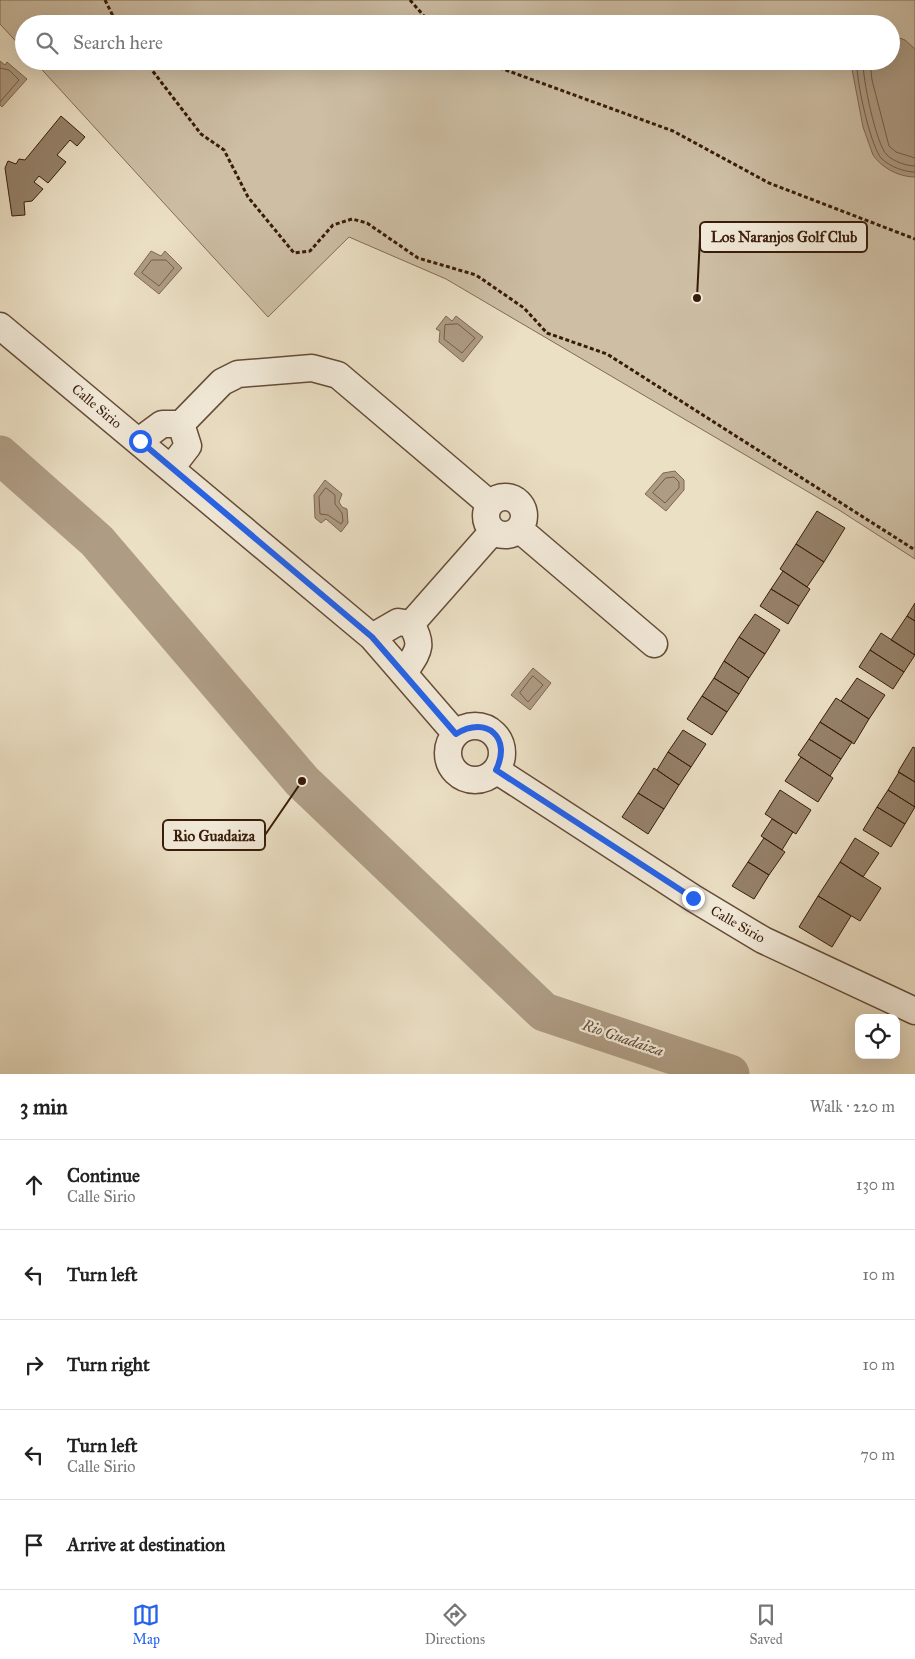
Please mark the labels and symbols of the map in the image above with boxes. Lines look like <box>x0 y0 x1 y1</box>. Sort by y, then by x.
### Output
callout: Los Naranjos Golf Club <box>700 222 867 252</box>
text: Los Naranjos Golf Club <box>711 228 858 247</box>
street label: Calle Sirio <box>68 381 125 432</box>
route start <box>129 430 152 453</box>
callout: Rio Guadaiza <box>163 820 265 850</box>
text: Rio Guadaiza <box>173 827 256 845</box>
route end <box>682 887 705 910</box>
street label: Calle Sirio <box>708 902 768 947</box>
water label: Rio Guadaiza <box>579 1015 666 1060</box>

